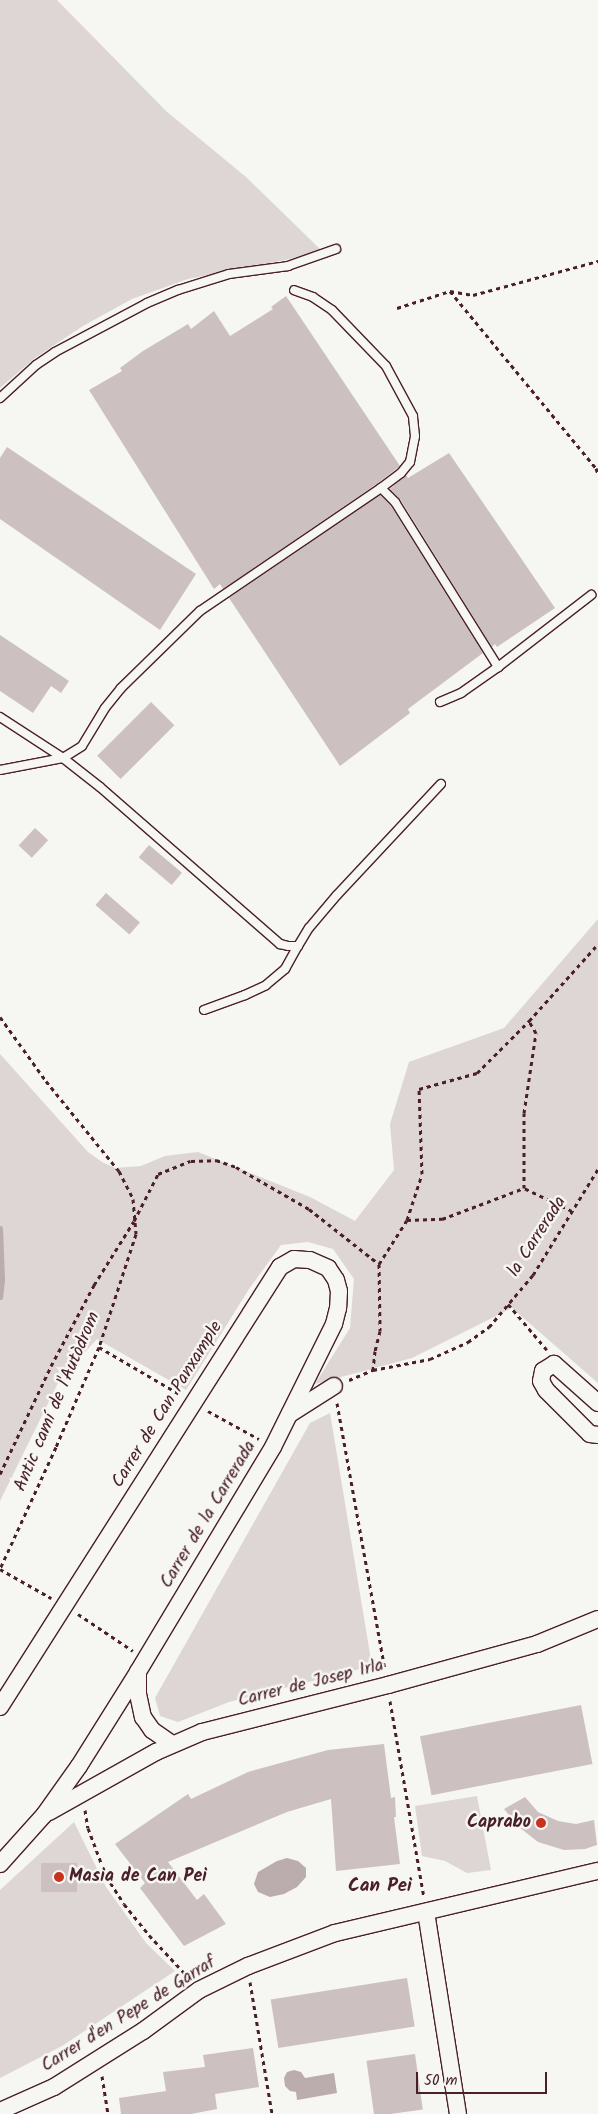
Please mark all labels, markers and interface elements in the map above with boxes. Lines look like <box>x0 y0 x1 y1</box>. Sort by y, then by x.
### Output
street label: la Carrerada <box>504 1193 572 1281</box>
street label: Antic camí de l'Autòdrom <box>10 1309 106 1495</box>
street label: Carrer de Can Panxample <box>108 1318 228 1492</box>
street label: Carrer de la Carrerada <box>157 1437 261 1593</box>
street label: Carrer de Josep Irla <box>236 1655 386 1713</box>
place label: Caprabo <box>467 1812 531 1834</box>
marker: Caprabo <box>535 1817 547 1829</box>
place label: Masia de Can Pei <box>69 1866 207 1888</box>
marker: Masia de Can Pei <box>53 1871 65 1883</box>
district label: Can Pei <box>348 1876 412 1898</box>
street label: Carrer d'en Pepe de Garraf <box>38 1952 220 2078</box>
scale bar <box>418 2062 549 2094</box>
text: 50 m <box>424 2069 458 2093</box>

